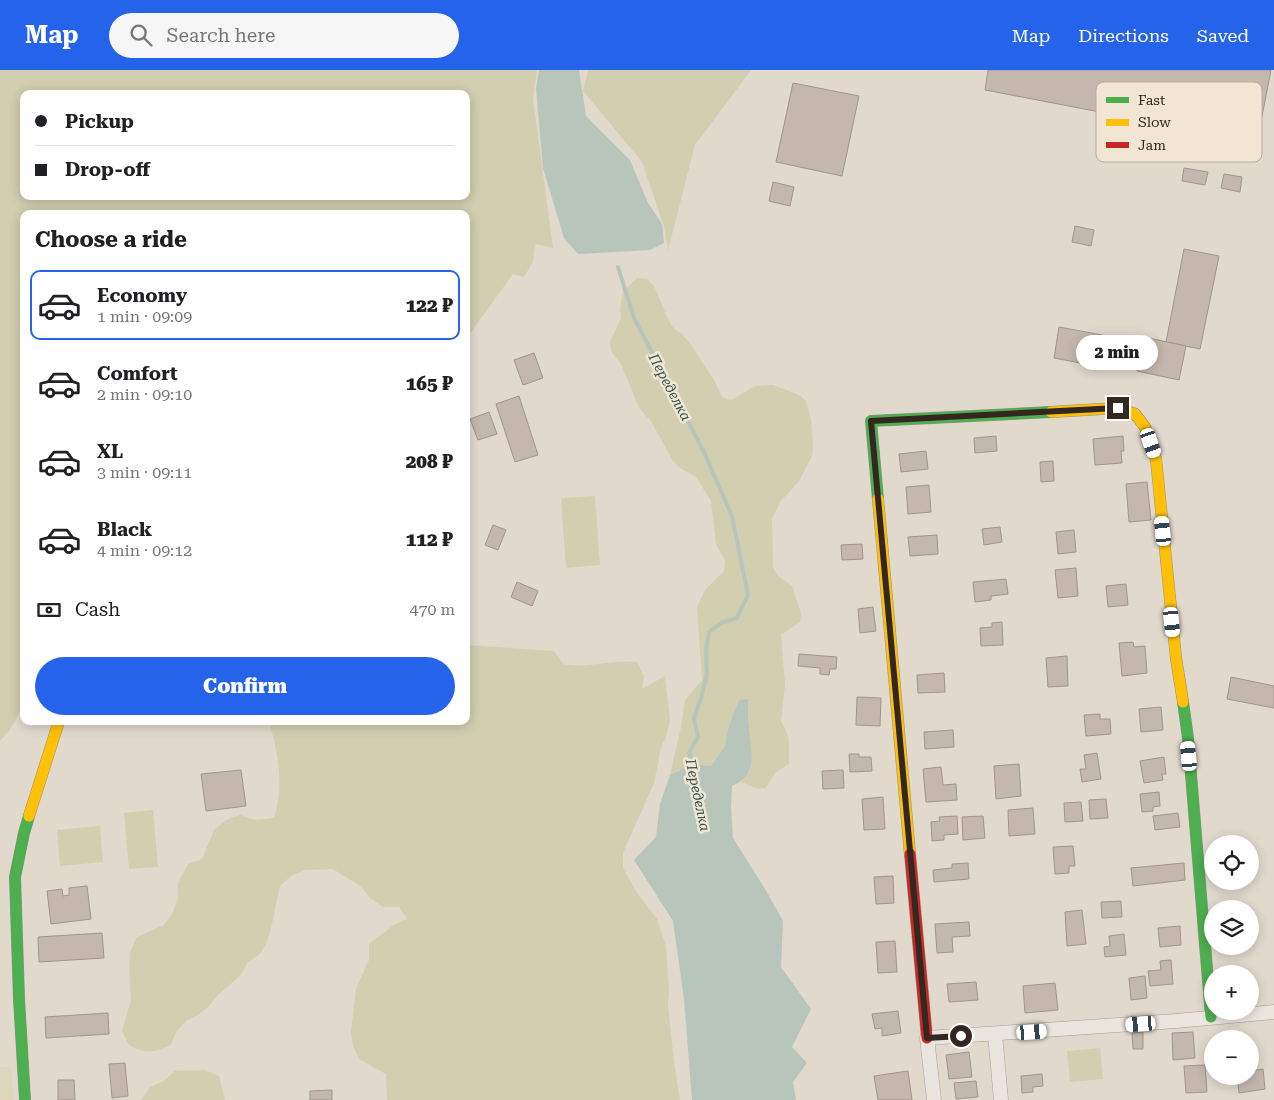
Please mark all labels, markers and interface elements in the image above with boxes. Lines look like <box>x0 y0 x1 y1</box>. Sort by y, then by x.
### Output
search box <box>109 13 459 58</box>
text: Map <box>25 21 79 49</box>
icon: search <box>127 21 155 49</box>
text: Search here <box>167 24 275 47</box>
text: Map <box>1012 25 1050 46</box>
text: Directions <box>1078 25 1169 46</box>
text: Saved <box>1197 25 1249 46</box>
legend <box>1096 82 1262 162</box>
text: Fast <box>1138 92 1165 108</box>
text: Pickup <box>65 110 134 133</box>
text: Slow <box>1138 114 1171 130</box>
text: Jam <box>1138 137 1166 153</box>
text: Drop-off <box>65 158 150 181</box>
text: Choose a ride <box>35 227 187 252</box>
icon: car <box>37 283 82 328</box>
text: Economy <box>97 284 187 307</box>
text: 122 ₽ <box>406 294 453 317</box>
text: 1 min · 09:09 <box>97 307 192 326</box>
callout: 2 min <box>1077 336 1159 370</box>
text: 2 min <box>1095 343 1139 362</box>
water label: Переделка <box>645 350 694 423</box>
icon: car <box>37 361 82 406</box>
text: Comfort <box>97 362 178 385</box>
text: 165 ₽ <box>406 372 453 395</box>
text: 2 min · 09:10 <box>97 385 192 404</box>
route end <box>1107 397 1129 419</box>
car <box>1139 426 1162 460</box>
icon: car <box>37 439 82 484</box>
text: XL <box>97 440 123 463</box>
text: 208 ₽ <box>406 450 453 473</box>
text: 3 min · 09:11 <box>97 463 192 482</box>
car <box>1153 515 1172 547</box>
icon: car <box>37 517 82 562</box>
text: Black <box>97 518 152 541</box>
text: 112 ₽ <box>406 528 453 551</box>
text: 4 min · 09:12 <box>97 541 192 560</box>
icon: cash <box>35 596 63 624</box>
text: Cash <box>75 598 120 621</box>
text: 470 m <box>409 600 455 619</box>
car <box>1162 606 1181 638</box>
button: Confirm <box>35 657 455 715</box>
car <box>1180 740 1197 772</box>
water label: Переделка <box>682 756 713 833</box>
map controls <box>1204 835 1259 1085</box>
button: locate <box>1204 835 1259 890</box>
button: layers <box>1204 900 1259 955</box>
button: + <box>1204 965 1259 1020</box>
car <box>1125 1015 1156 1033</box>
car <box>1016 1023 1047 1041</box>
route start <box>950 1025 972 1047</box>
button: − <box>1204 1030 1259 1085</box>

